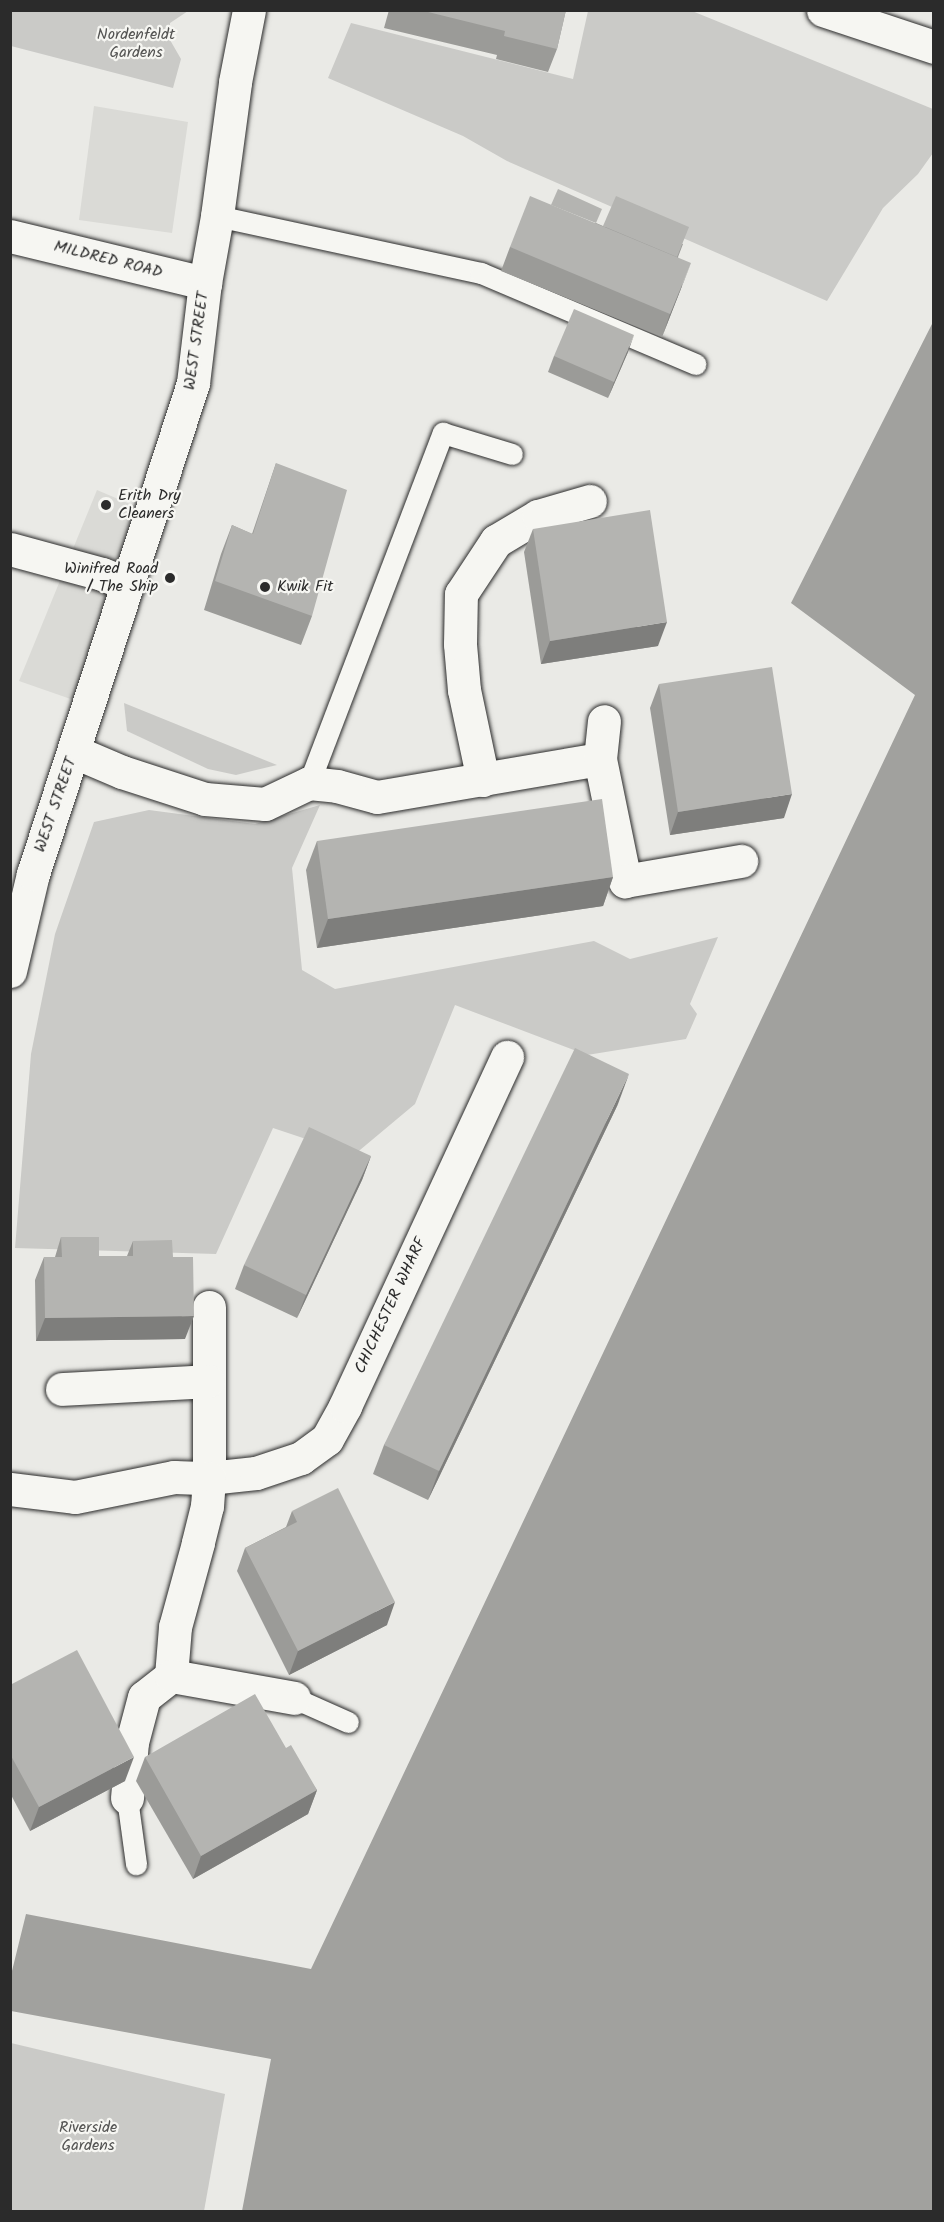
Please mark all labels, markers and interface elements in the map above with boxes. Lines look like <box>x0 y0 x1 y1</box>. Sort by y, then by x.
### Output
park label: Nordenfeldt Gardens <box>97 25 175 63</box>
street label: MILDRED ROAD <box>52 237 164 283</box>
street label: WEST STREET <box>181 291 213 391</box>
place label: Erith Dry Cleaners <box>118 486 181 524</box>
marker: Erith Dry Cleaners <box>99 498 113 512</box>
place label: Winifred Road / The Ship <box>64 559 158 597</box>
marker: Winifred Road / The Ship <box>163 571 177 585</box>
place label: Kwik Fit <box>277 577 333 597</box>
marker: Kwik Fit <box>258 580 272 594</box>
street label: WEST STREET <box>31 755 81 855</box>
street label: CHICHESTER WHARF <box>351 1235 431 1377</box>
park label: Riverside Gardens <box>59 2118 117 2156</box>

